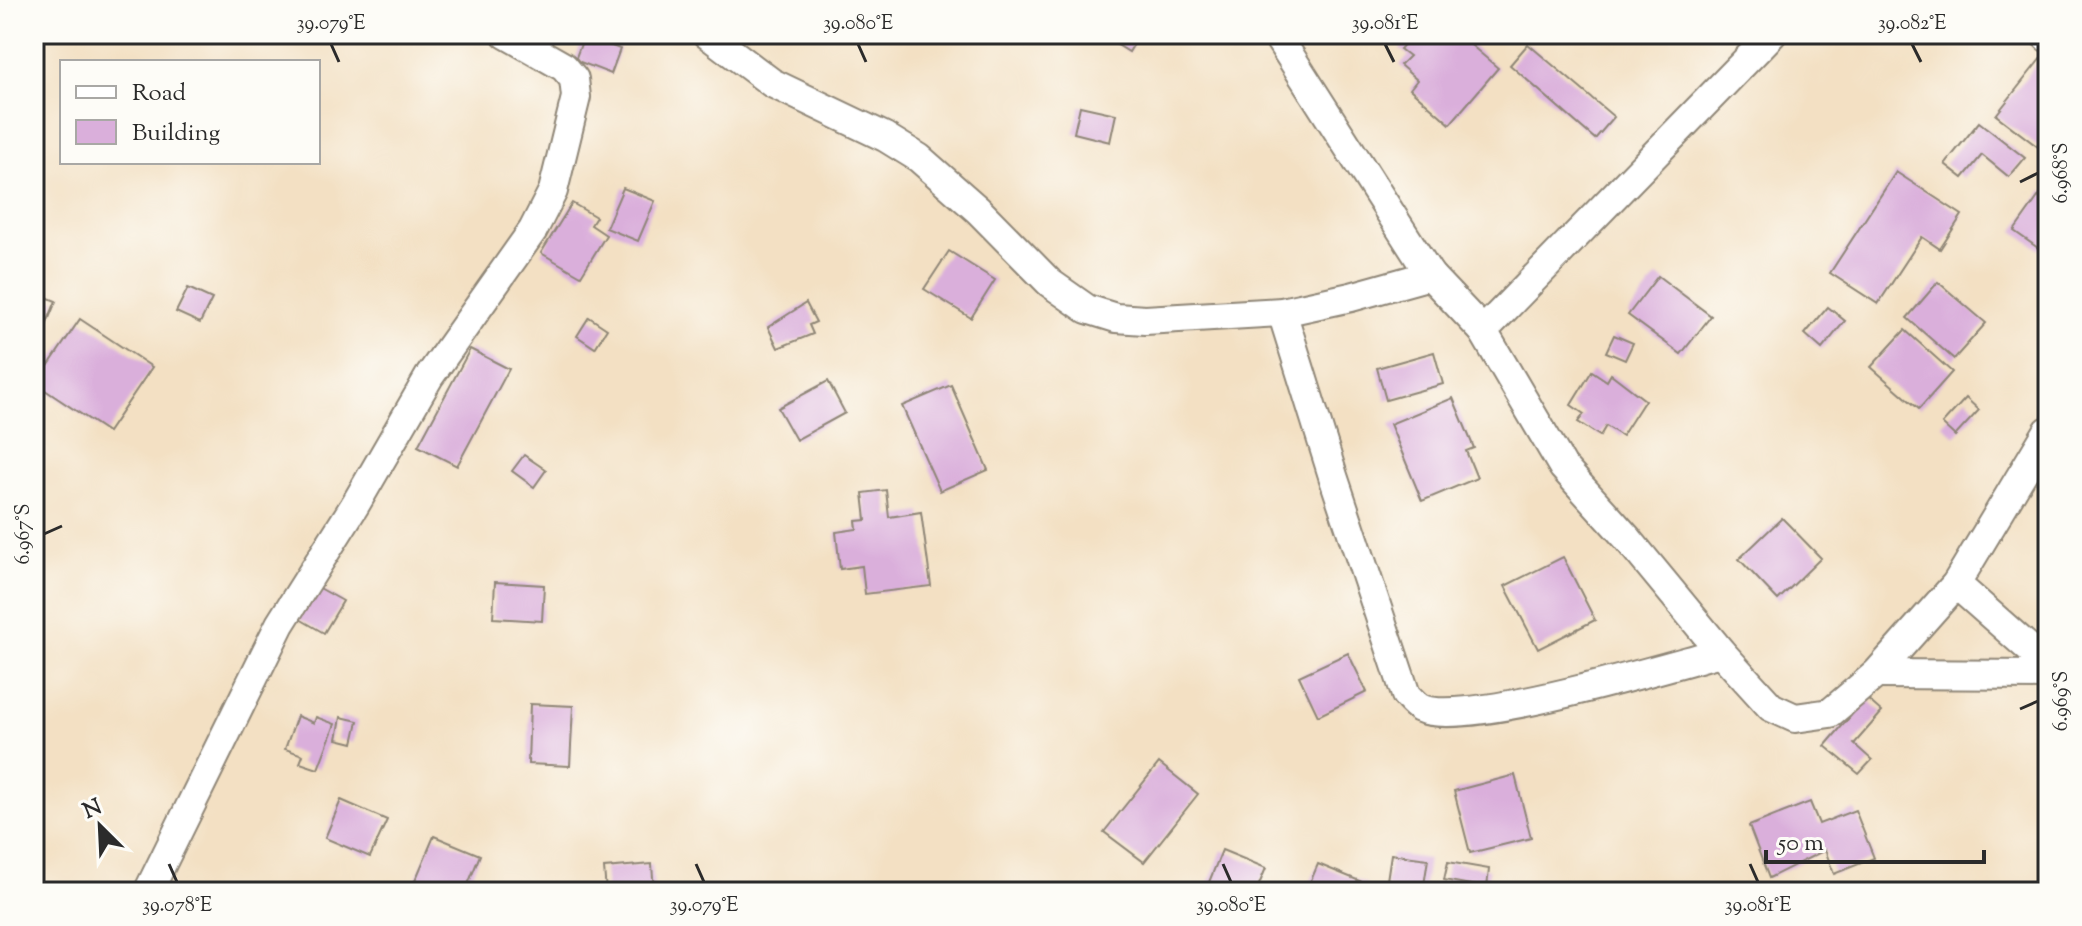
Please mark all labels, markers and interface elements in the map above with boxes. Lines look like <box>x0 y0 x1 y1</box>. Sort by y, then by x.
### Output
text: 39.079°E <box>297 10 365 39</box>
text: 39.080°E <box>823 10 893 39</box>
text: 39.081°E <box>1352 10 1418 39</box>
text: 39.082°E <box>1878 10 1946 39</box>
legend <box>60 60 320 164</box>
text: Road <box>132 77 186 111</box>
text: Building <box>132 117 221 151</box>
text: 6.968°S <box>2048 143 2077 203</box>
text: 6.967°S <box>10 504 39 564</box>
text: 6.969°S <box>2048 671 2077 731</box>
north arrow <box>60 786 140 866</box>
text: N <box>79 792 108 829</box>
scale bar <box>1766 814 1984 864</box>
text: 50 m <box>1776 827 1824 861</box>
text: 39.078°E <box>142 892 212 921</box>
text: 39.079°E <box>670 892 738 921</box>
text: 39.080°E <box>1196 892 1266 921</box>
text: 39.081°E <box>1725 892 1791 921</box>

